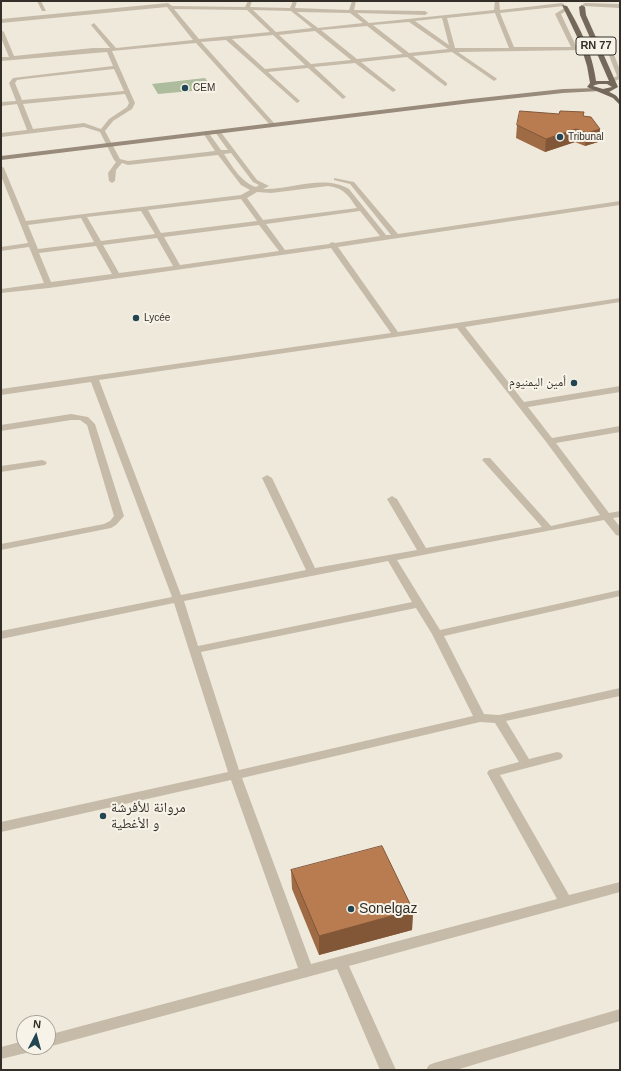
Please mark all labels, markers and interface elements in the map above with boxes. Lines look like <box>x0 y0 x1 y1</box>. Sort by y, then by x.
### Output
road number: RN 77 <box>576 37 616 55</box>
place label: CEM <box>193 82 215 94</box>
marker: CEM <box>180 83 190 93</box>
place label: Tribunal <box>568 131 604 143</box>
marker: Tribunal <box>555 132 565 142</box>
place label: Lycée <box>144 312 170 324</box>
marker: Lycée <box>131 313 141 323</box>
place label: أمين اليمنيوم <box>509 376 566 390</box>
marker: أمين اليمنيوم <box>569 378 579 388</box>
place label: مروانة للأفرشة و الأغطية <box>111 800 186 832</box>
marker: مروانة للأفرشة و الأغطية <box>98 811 108 821</box>
place label: Sonelgaz <box>359 901 417 917</box>
marker: Sonelgaz <box>346 904 356 914</box>
north arrow <box>16 1015 56 1055</box>
text: N <box>33 1018 42 1030</box>

